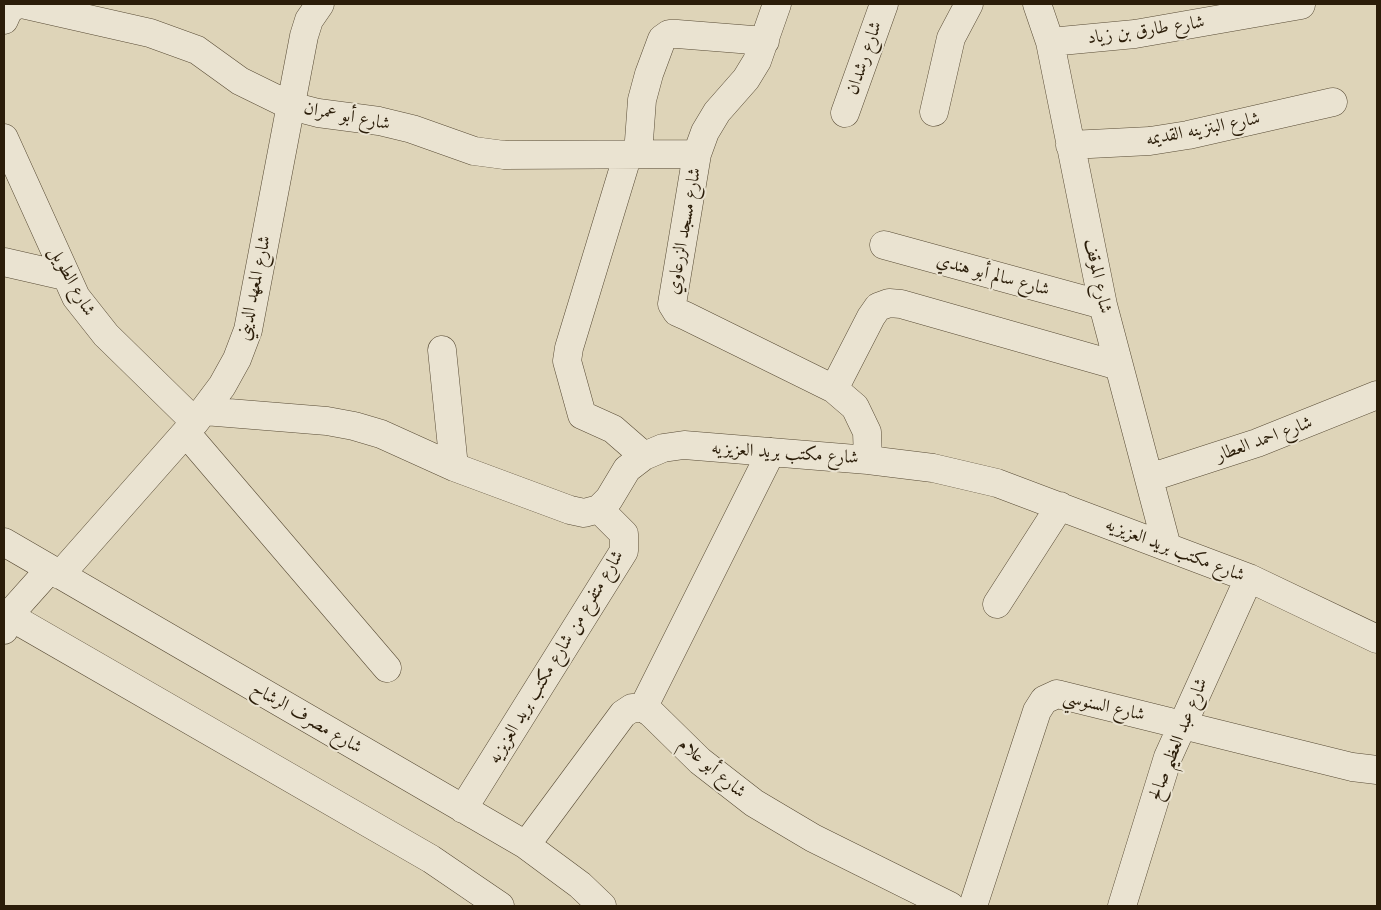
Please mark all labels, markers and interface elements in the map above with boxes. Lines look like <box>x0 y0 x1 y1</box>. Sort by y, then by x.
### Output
street label: شارع طارق بن زياد <box>1086 11 1206 49</box>
street label: شارع رشدان <box>841 18 887 98</box>
street label: شارع أبو عمران <box>302 97 392 135</box>
street label: شارع البنزينه القديمه <box>1144 107 1262 151</box>
street label: شارع مسجد الزرعاوي <box>662 166 706 296</box>
street label: شارع المعهد الديني <box>232 234 276 342</box>
street label: شارع الموقف <box>1080 237 1116 315</box>
street label: شارع الطويل <box>44 242 100 320</box>
street label: شارع سالم أبو هندي <box>934 249 1052 301</box>
street label: شارع احمد العطار <box>1213 412 1315 466</box>
street label: شارع مكتب بريد العزيزيه <box>711 437 859 469</box>
street label: شارع مكتب بريد العزيزيه <box>1102 513 1248 587</box>
street label: شارع متفرع من شارع مكتب بريد العزيزيه <box>484 546 628 768</box>
street label: شارع عبد العظيم صالح <box>1144 675 1212 803</box>
street label: شارع مصرف الرشاح <box>248 678 366 758</box>
street label: شارع السنوسي <box>1061 686 1147 726</box>
street label: شارع أبو علام <box>674 733 750 803</box>

